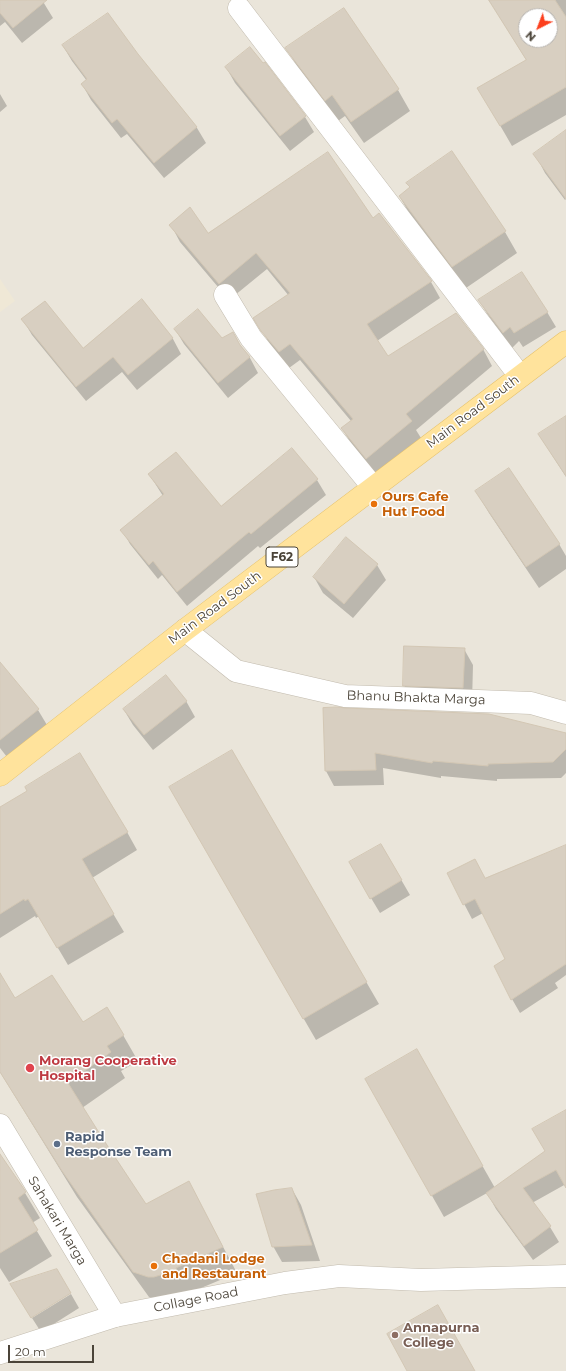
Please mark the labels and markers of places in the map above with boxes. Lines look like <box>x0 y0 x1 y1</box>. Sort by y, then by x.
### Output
place label: Ours Cafe Hut Food <box>382 489 449 520</box>
marker: Ours Cafe Hut Food <box>369 499 379 509</box>
place label: Morang Cooperative Hospital <box>39 1053 177 1084</box>
marker: Morang Cooperative Hospital <box>24 1062 36 1074</box>
place label: Rapid Response Team <box>65 1129 172 1160</box>
marker: Rapid Response Team <box>52 1139 62 1149</box>
place label: Chadani Lodge and Restaurant <box>162 1251 267 1282</box>
marker: Chadani Lodge and Restaurant <box>149 1261 159 1271</box>
place label: Annapurna College <box>403 1320 479 1351</box>
marker: Annapurna College <box>390 1330 400 1340</box>

